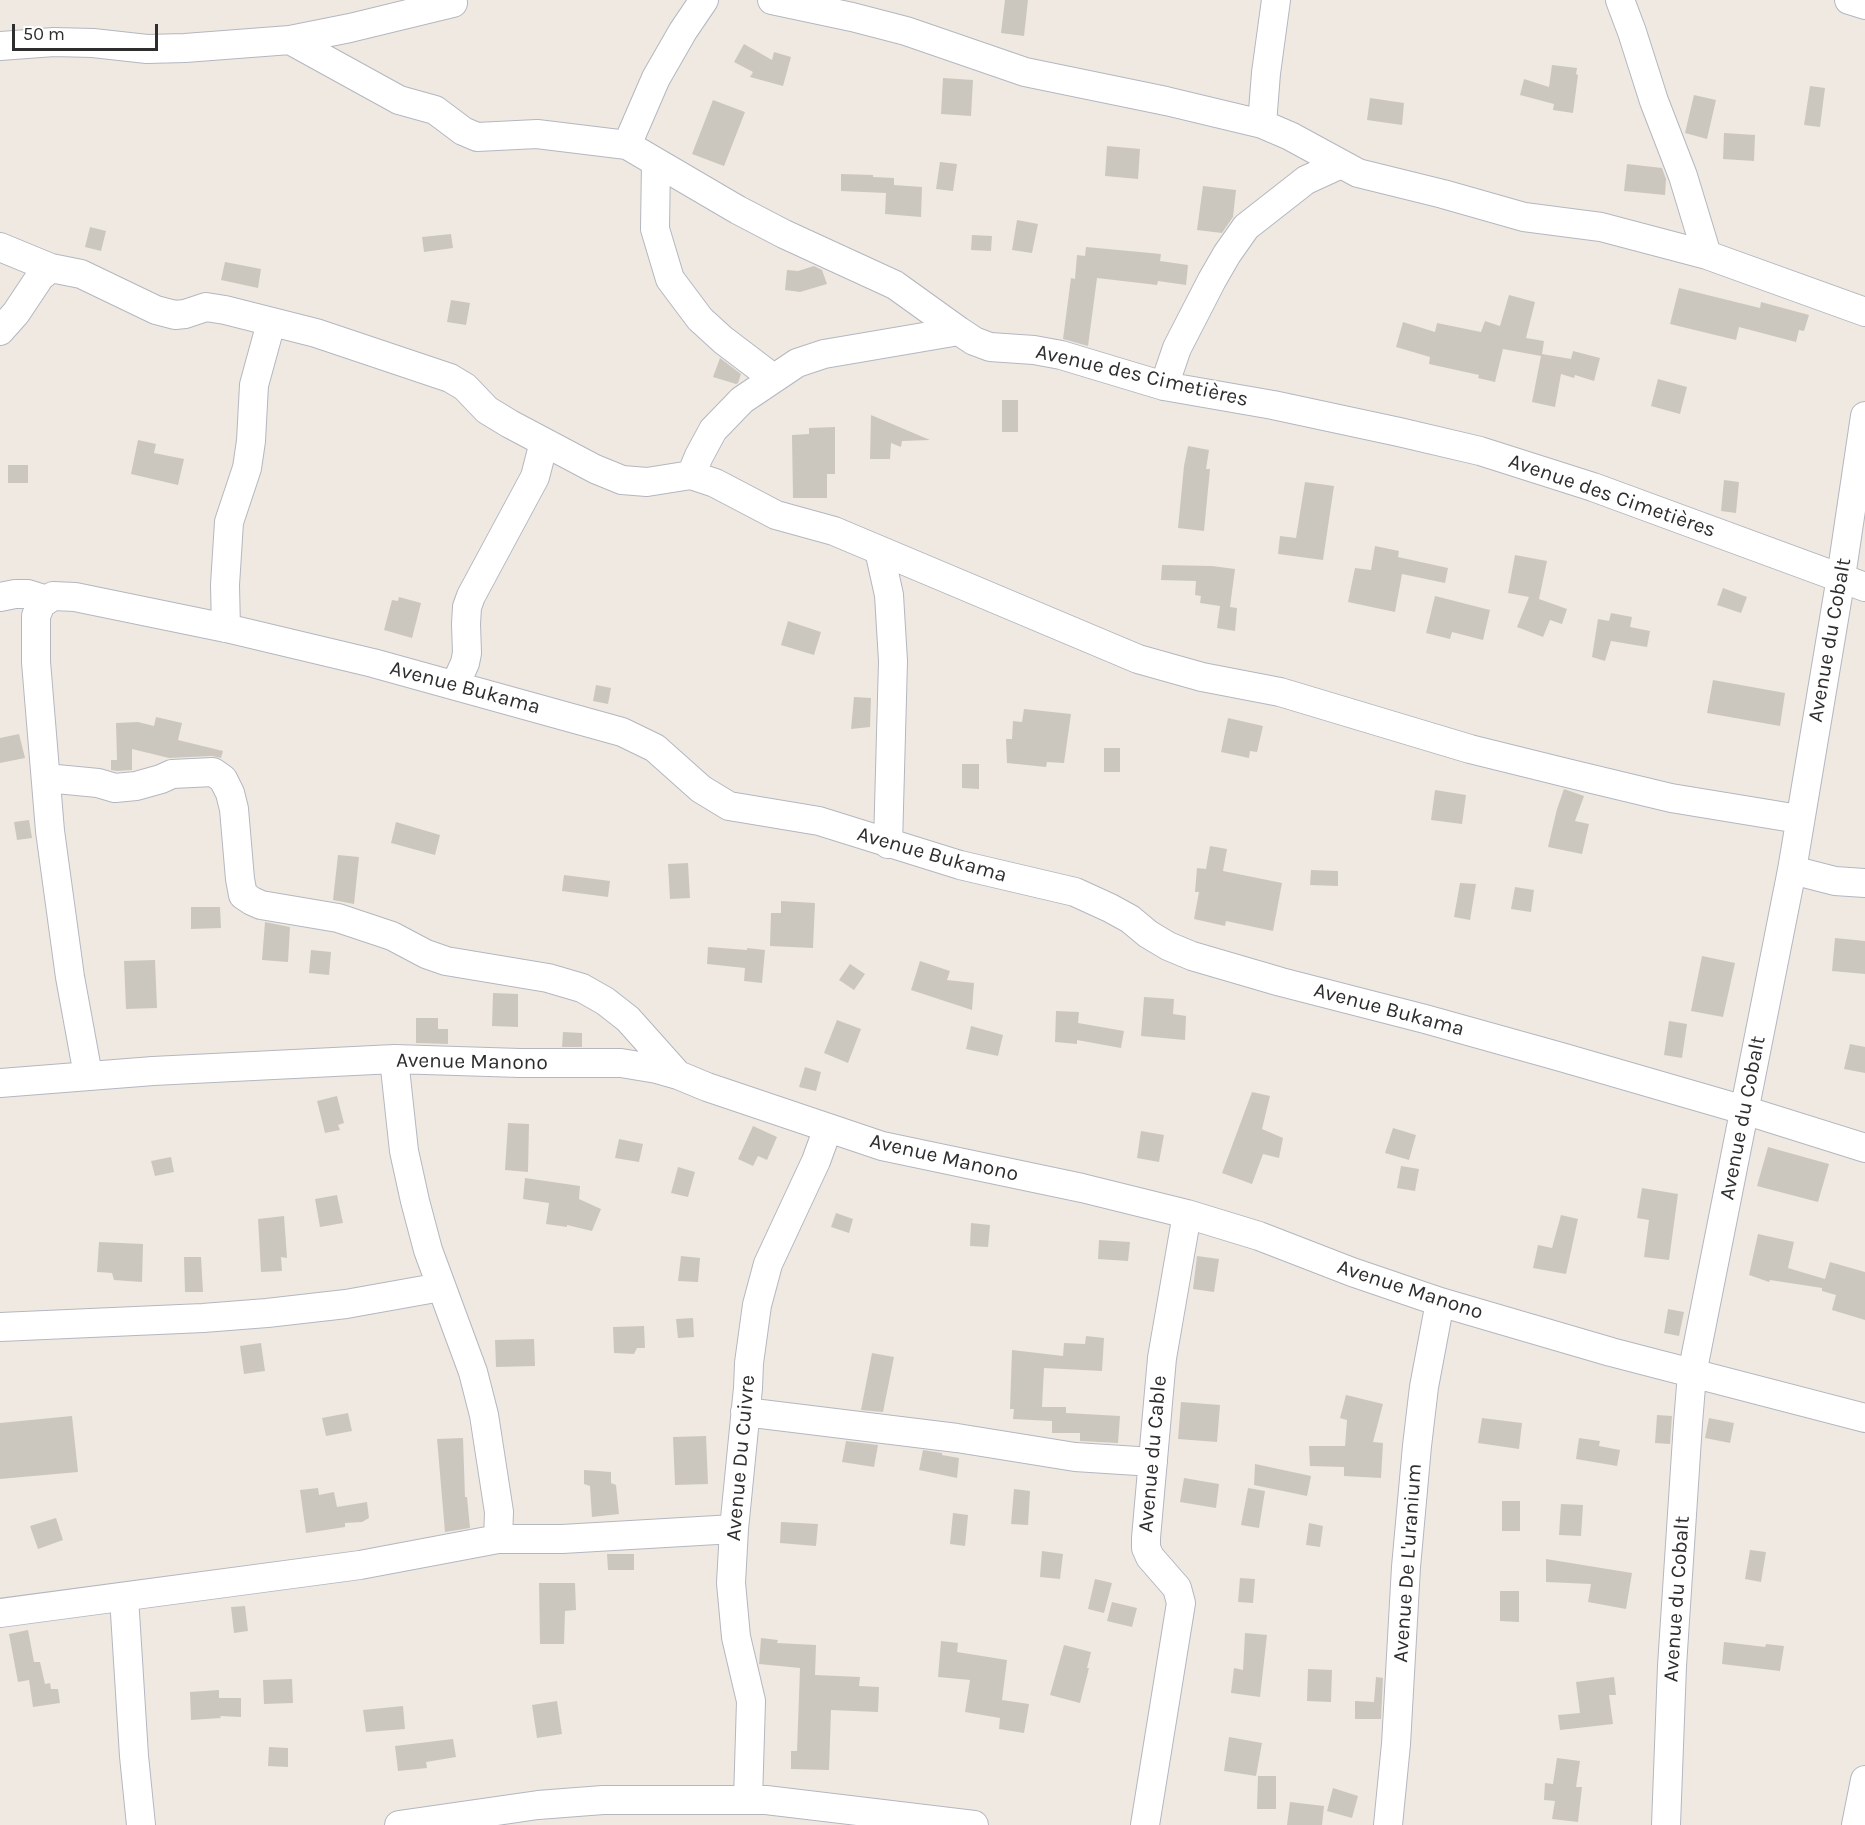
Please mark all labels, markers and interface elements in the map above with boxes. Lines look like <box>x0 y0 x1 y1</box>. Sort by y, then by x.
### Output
scale bar <box>15 12 160 50</box>
text: 50 m <box>23 23 65 45</box>
street label: Avenue des Cimetières <box>1033 339 1251 413</box>
street label: Avenue des Cimetières <box>1505 449 1719 543</box>
street label: Avenue du Cobalt <box>1803 556 1857 724</box>
street label: Avenue Bukama <box>387 656 543 720</box>
street label: Avenue Bukama <box>854 822 1010 888</box>
street label: Avenue Bukama <box>1311 978 1467 1042</box>
street label: Avenue du Cobalt <box>1715 1034 1771 1202</box>
street label: Avenue Manono <box>396 1048 548 1076</box>
street label: Avenue Manono <box>867 1129 1021 1187</box>
street label: Avenue Manono <box>1334 1255 1486 1325</box>
street label: Avenue Du Cuivre <box>721 1374 761 1542</box>
street label: Avenue du Cable <box>1134 1374 1172 1534</box>
street label: Avenue De L'uranium <box>1388 1463 1428 1663</box>
street label: Avenue du Cobalt <box>1659 1515 1695 1683</box>

